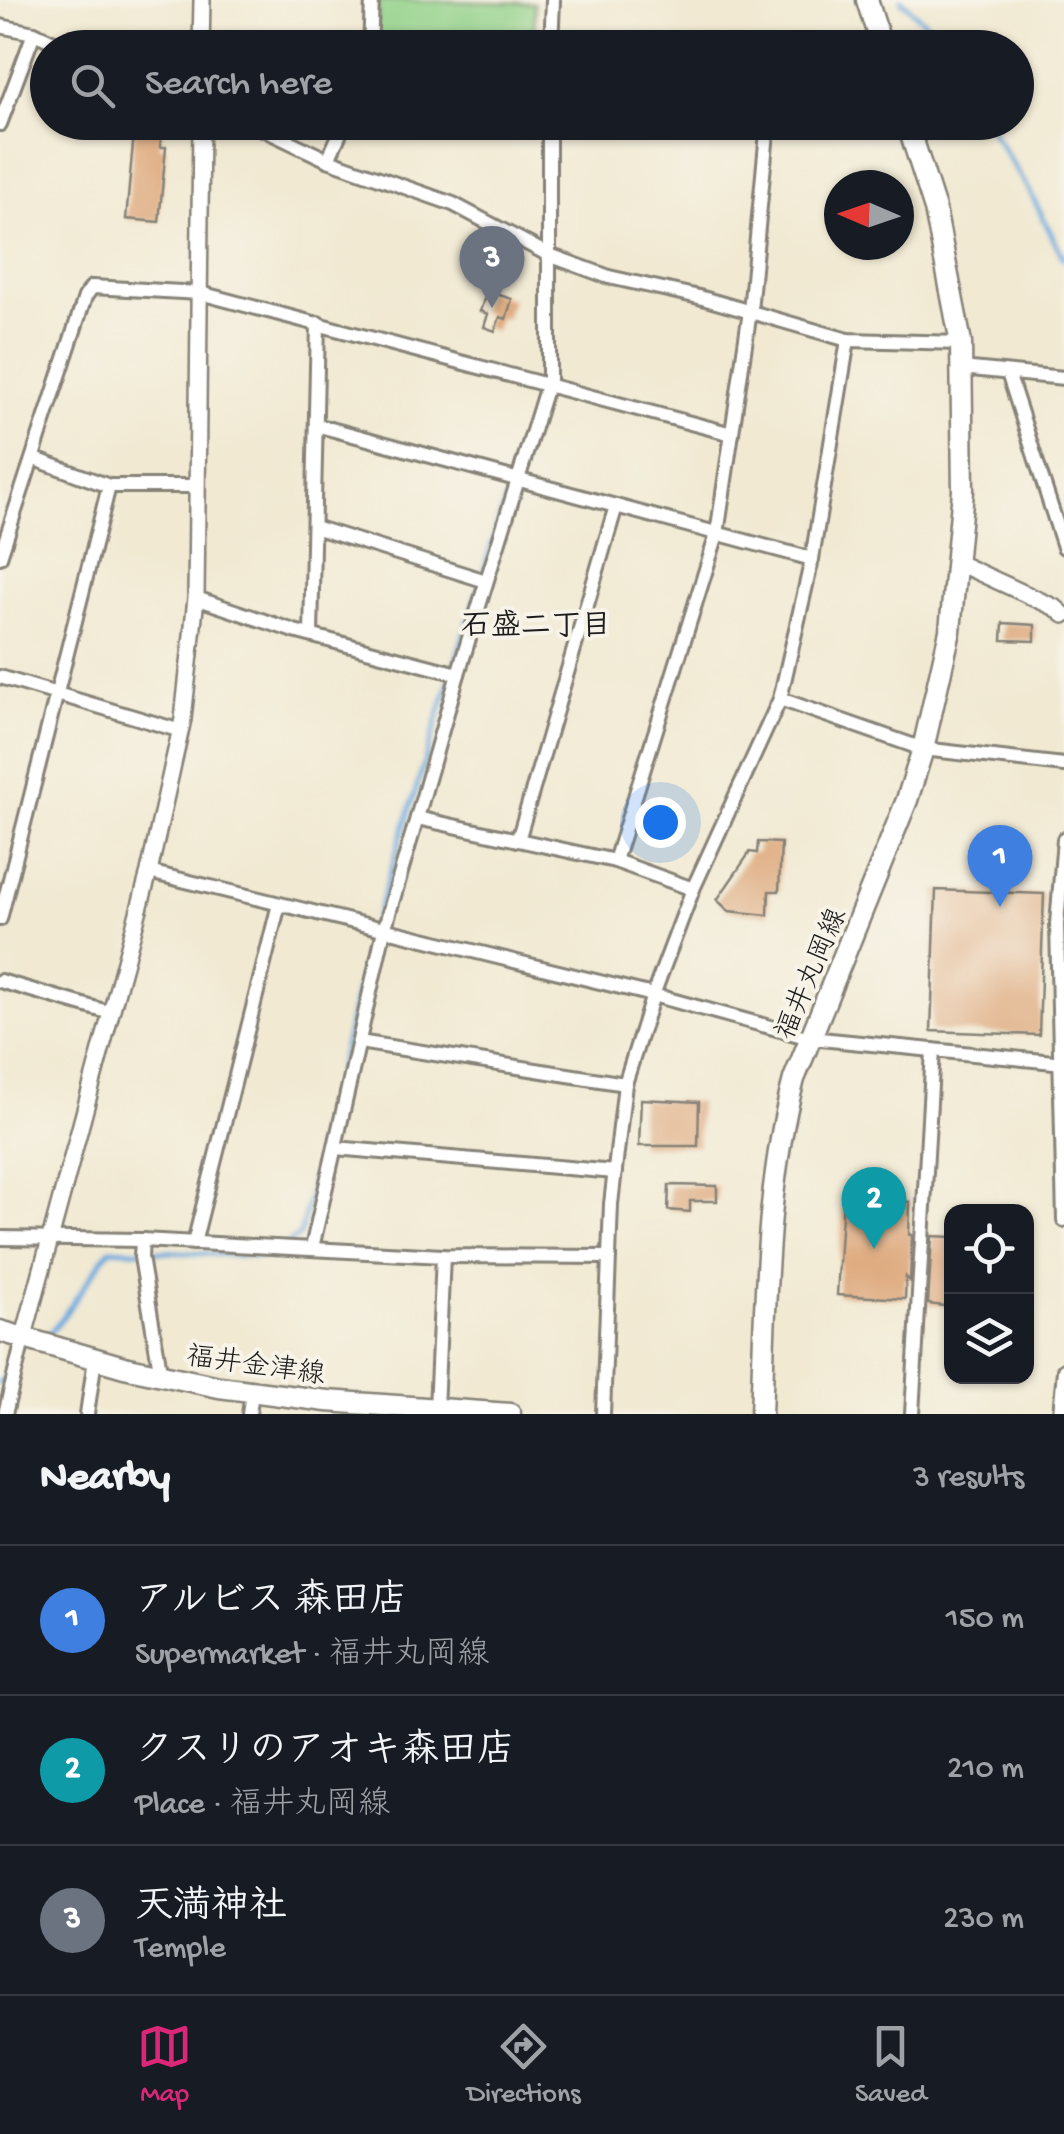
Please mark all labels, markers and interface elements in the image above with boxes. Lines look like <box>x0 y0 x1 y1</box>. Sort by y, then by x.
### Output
search box <box>30 30 1034 140</box>
icon: search <box>65 58 120 113</box>
text: Search here <box>145 63 332 107</box>
north arrow <box>824 170 914 260</box>
pin: 3 <box>460 226 524 308</box>
district label: 石盛二丁目 <box>461 609 611 646</box>
your location <box>635 797 686 848</box>
pin: 1 <box>968 824 1032 907</box>
street label: 福井丸岡線 <box>770 903 856 1046</box>
pin: 2 <box>842 1166 906 1249</box>
map controls <box>944 1204 1034 1384</box>
button: locate <box>944 1204 1034 1294</box>
button: layers <box>944 1294 1034 1384</box>
street label: 福井金津線 <box>184 1340 327 1394</box>
text: Nearby <box>40 1455 170 1504</box>
text: 3 results <box>913 1460 1024 1498</box>
text: アルビス 森田店 <box>135 1581 408 1625</box>
text: 1 <box>66 1601 79 1639</box>
text: 150 m <box>946 1601 1024 1639</box>
text: Supermarket · 福井丸岡線 <box>135 1637 489 1675</box>
text: クスリのアオキ森田店 <box>135 1731 515 1775</box>
text: 2 <box>65 1751 80 1789</box>
text: 210 m <box>947 1751 1024 1789</box>
text: Place · 福井丸岡線 <box>135 1787 390 1825</box>
text: 天満神社 <box>135 1887 287 1931</box>
text: 3 <box>64 1901 81 1939</box>
text: 230 m <box>943 1901 1024 1939</box>
text: Temple <box>135 1931 226 1969</box>
tab: Map <box>137 2019 192 2112</box>
tab: Directions <box>467 2019 581 2112</box>
tab: Saved <box>855 2019 927 2112</box>

